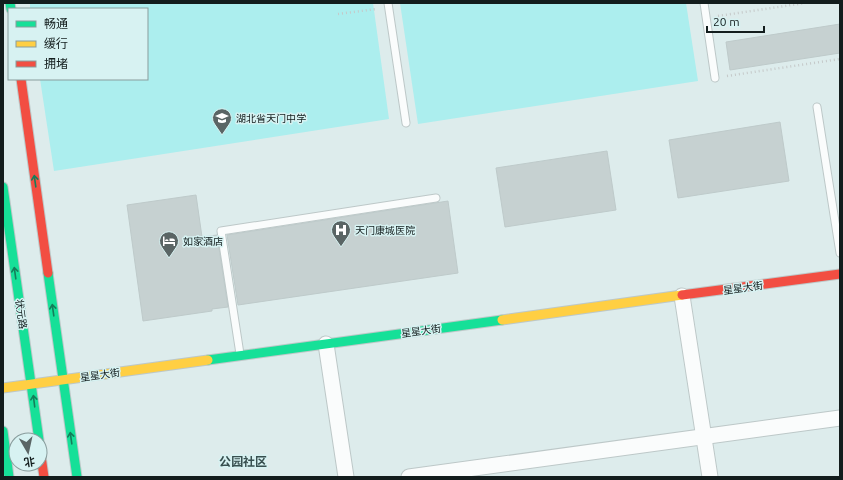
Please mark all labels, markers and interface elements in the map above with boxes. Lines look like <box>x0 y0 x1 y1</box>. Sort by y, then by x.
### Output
legend <box>8 8 148 80</box>
scale bar <box>707 8 764 34</box>
text: 20 m <box>713 15 740 28</box>
text: 畅通 <box>44 17 68 30</box>
text: 缓行 <box>44 37 68 50</box>
text: 拥堵 <box>44 57 68 70</box>
school or university icon: 湖北省天门中学 <box>211 107 233 135</box>
place label: 湖北省天门中学 <box>236 113 306 124</box>
one-way arrow <box>31 175 39 188</box>
hospital icon: 天门康城医院 <box>330 219 352 247</box>
place label: 天门康城医院 <box>355 225 415 236</box>
hotel icon: 如家酒店 <box>158 230 180 258</box>
place label: 如家酒店 <box>183 236 223 247</box>
one-way arrow <box>11 267 19 280</box>
street label: 星星大街 <box>722 280 764 296</box>
street label: 状元路 <box>13 298 29 330</box>
one-way arrow <box>49 304 57 317</box>
street label: 星星大街 <box>400 323 442 339</box>
street label: 星星大街 <box>79 367 121 383</box>
one-way arrow <box>30 395 38 408</box>
north arrow <box>8 432 48 472</box>
one-way arrow <box>67 432 75 445</box>
text: 北 <box>23 455 36 469</box>
district label: 公园社区 <box>219 455 267 468</box>

